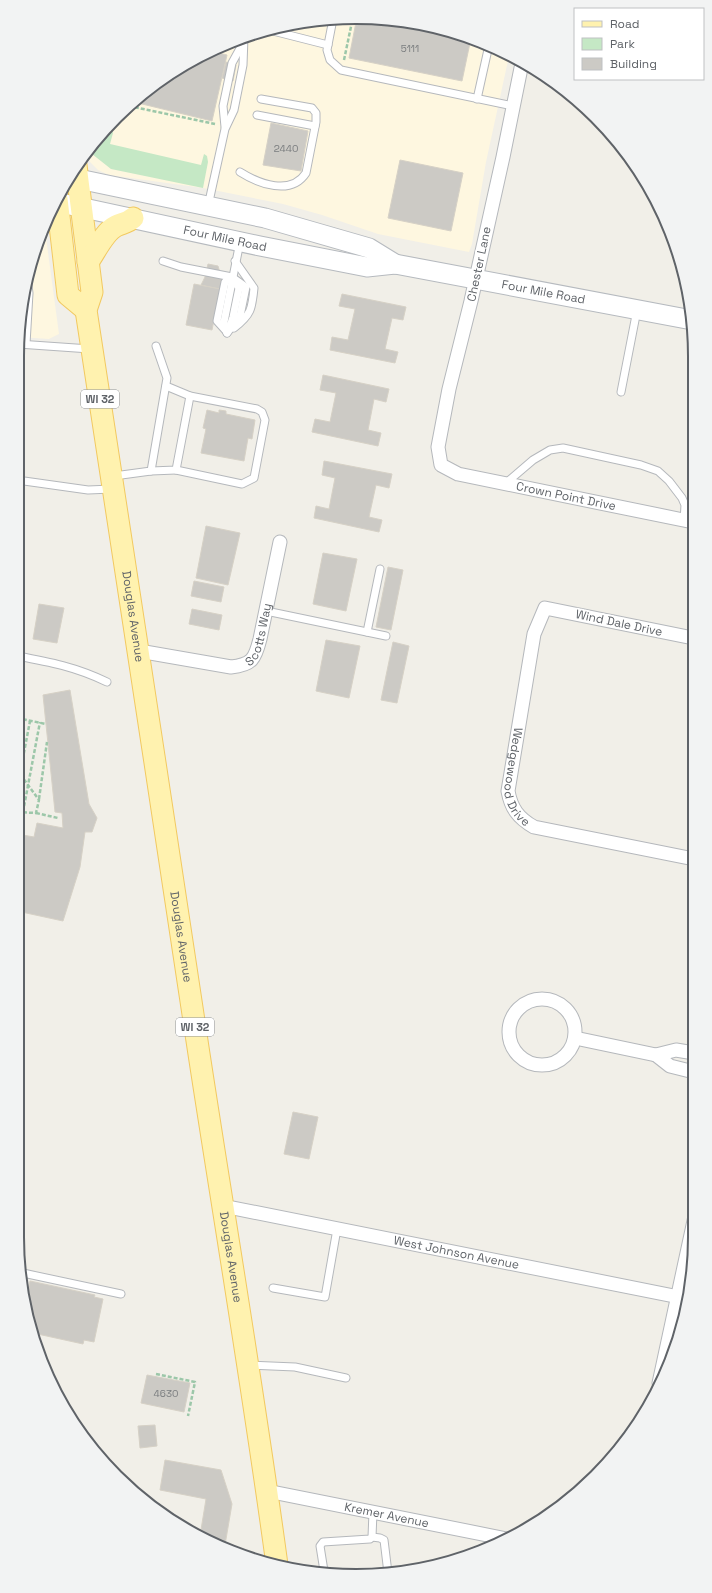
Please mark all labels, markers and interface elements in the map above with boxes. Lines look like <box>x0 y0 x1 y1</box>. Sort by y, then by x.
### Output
legend <box>574 8 704 80</box>
text: Road <box>610 16 639 32</box>
text: Park <box>610 36 635 52</box>
house number: 5111 <box>401 42 419 55</box>
text: Building <box>610 56 657 72</box>
house number: 2440 <box>274 142 298 155</box>
street label: Four Mile Road <box>182 222 268 255</box>
street label: Chester Lane <box>463 225 495 303</box>
street label: Four Mile Road <box>500 276 587 308</box>
road number: WI 32 <box>81 390 119 408</box>
street label: Crown Point Drive <box>515 478 617 514</box>
street label: Douglas Avenue <box>118 570 148 663</box>
street label: Scotts Way <box>242 602 275 670</box>
street label: Wind Dale Drive <box>574 606 664 640</box>
street label: Wedgewood Drive <box>500 726 533 830</box>
street label: Douglas Avenue <box>166 890 196 983</box>
road number: WI 32 <box>176 1018 214 1036</box>
street label: Douglas Avenue <box>216 1210 246 1304</box>
street label: West Johnson Avenue <box>392 1232 521 1273</box>
house number: 4630 <box>154 1387 178 1400</box>
street label: Kremer Avenue <box>343 1499 430 1531</box>

